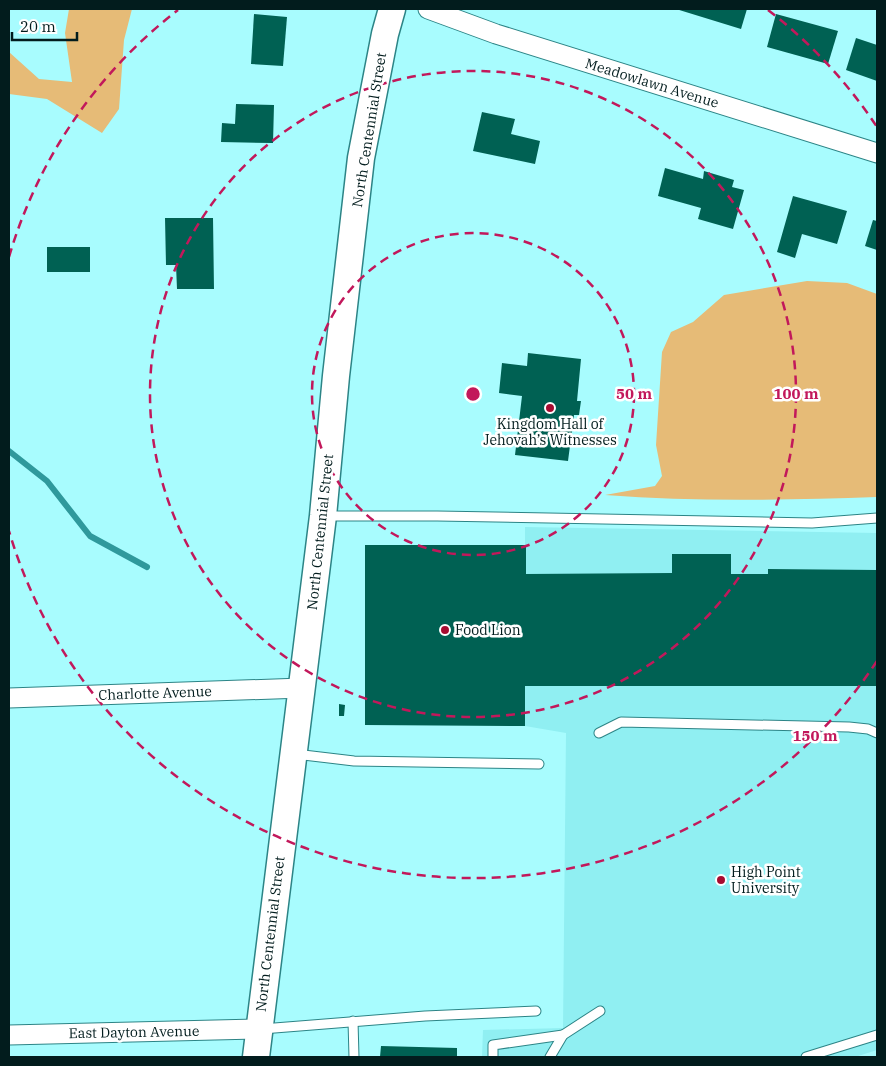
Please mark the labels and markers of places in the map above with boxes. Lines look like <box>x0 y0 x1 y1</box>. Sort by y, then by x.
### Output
centre of rings <box>464 385 482 403</box>
marker: Kingdom Hall of Jehovah’s Witnesses <box>544 402 556 414</box>
place label: Kingdom Hall of Jehovah’s Witnesses <box>483 415 617 449</box>
place label: Food Lion <box>455 621 521 639</box>
marker: Food Lion <box>439 624 451 636</box>
place label: High Point University <box>731 863 801 897</box>
marker: High Point University <box>715 874 727 886</box>

